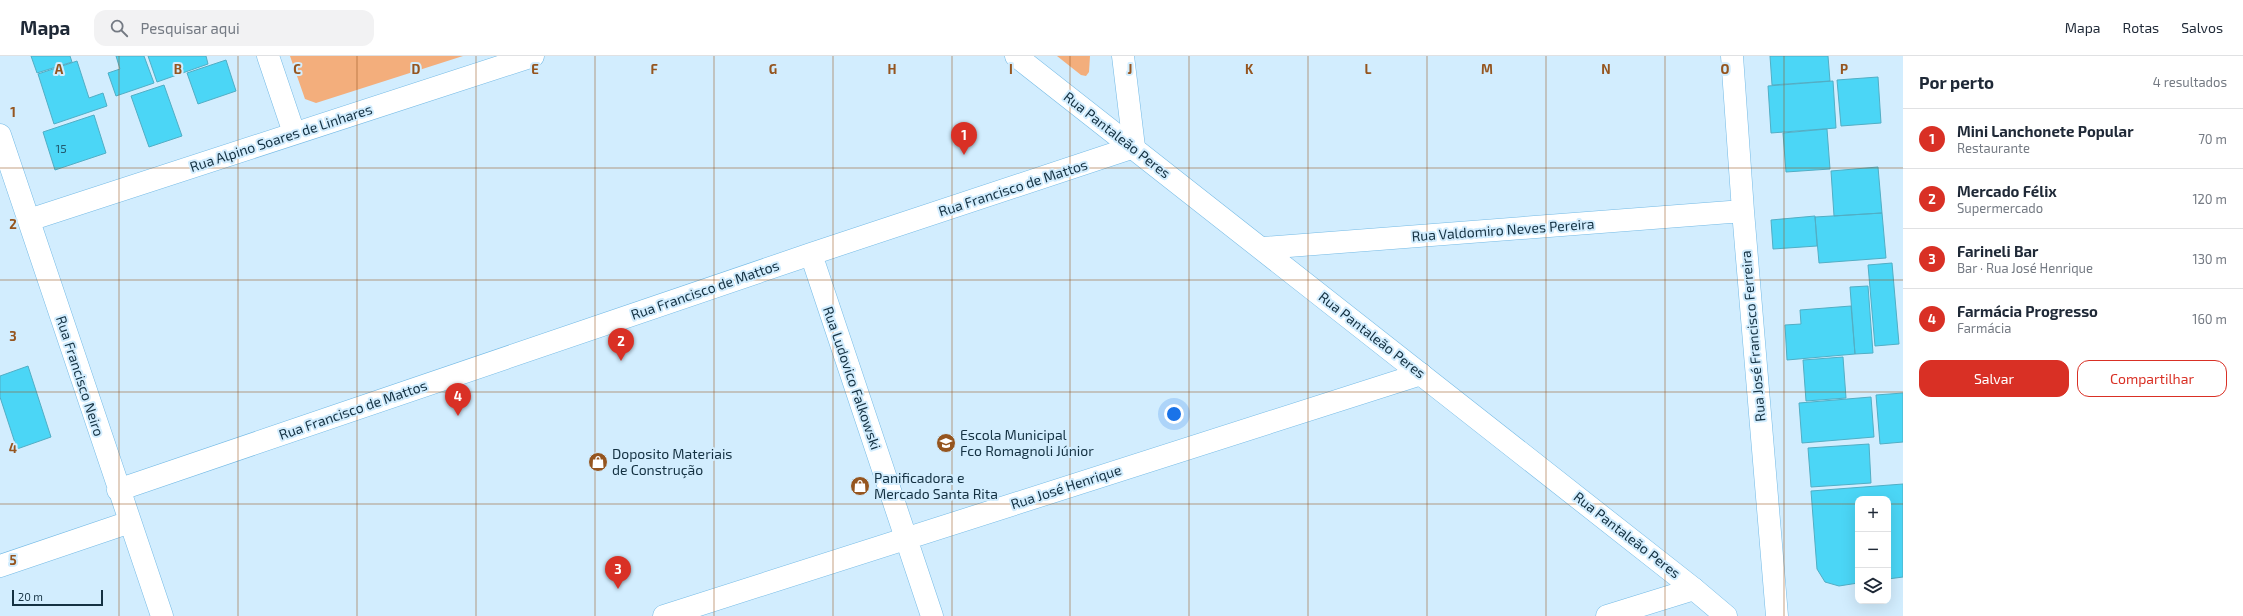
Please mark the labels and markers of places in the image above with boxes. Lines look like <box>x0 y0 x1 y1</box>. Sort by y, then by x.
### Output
pin: 1 <box>951 122 977 155</box>
pin: 2 <box>608 328 634 361</box>
pin: 4 <box>445 383 471 416</box>
place label: Escola Municipal Fco Romagnoli Júnior <box>960 426 1094 459</box>
school or university icon: Escola Municipal Fco Romagnoli Júnior <box>935 432 957 454</box>
place label: Doposito Materiais de Construção <box>612 445 732 479</box>
shop icon: Doposito Materiais de Construção <box>587 451 609 473</box>
place label: Panificadora e Mercado Santa Rita <box>874 469 998 502</box>
shop icon: Panificadora e Mercado Santa Rita <box>849 475 871 497</box>
pin: 3 <box>605 556 631 589</box>

